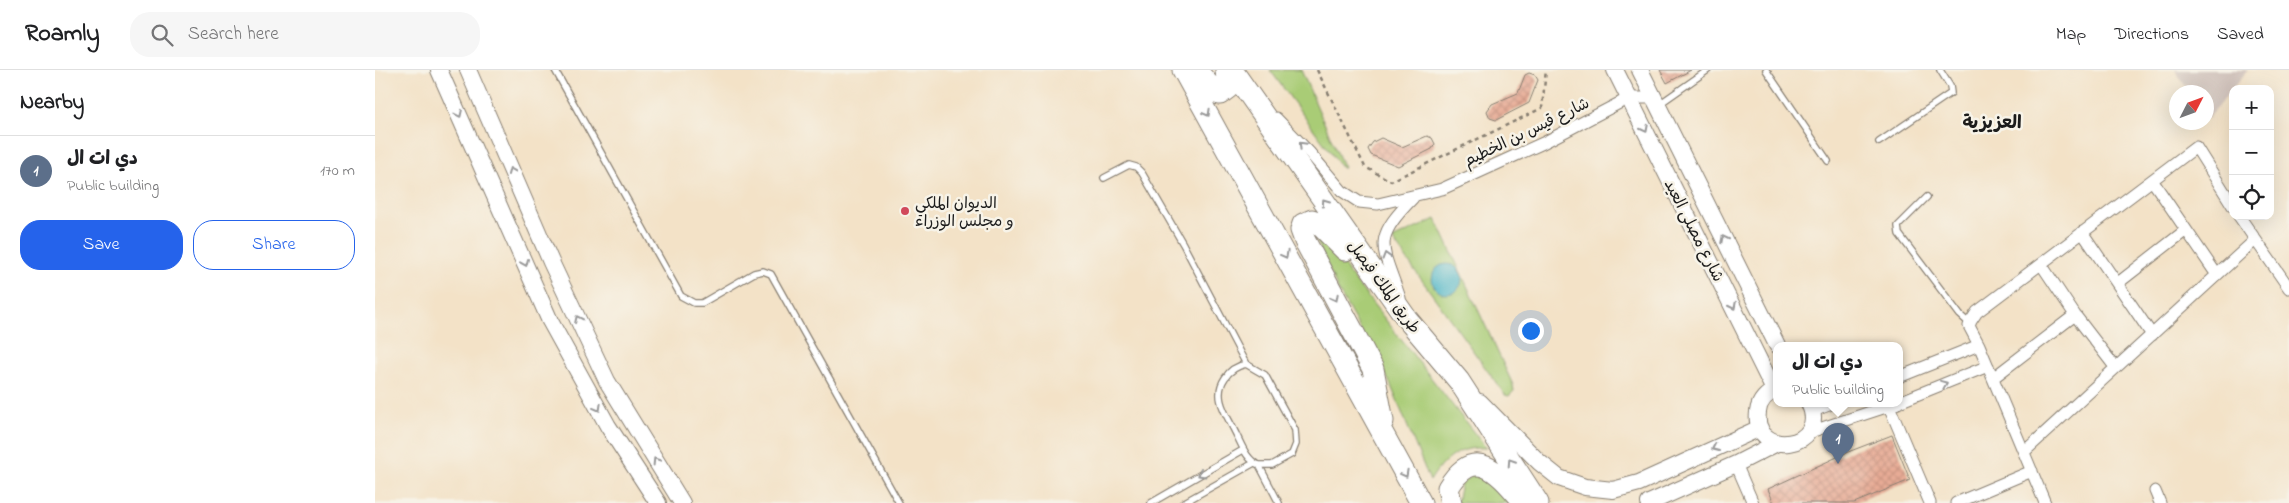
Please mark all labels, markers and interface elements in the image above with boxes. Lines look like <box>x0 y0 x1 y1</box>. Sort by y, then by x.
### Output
search box <box>130 12 480 57</box>
text: Roamly <box>25 17 100 52</box>
icon: search <box>148 21 176 49</box>
text: Search here <box>188 21 279 48</box>
text: Map <box>2056 22 2086 48</box>
text: Directions <box>2114 22 2189 48</box>
text: Saved <box>2217 22 2264 48</box>
north arrow <box>2169 85 2214 130</box>
map controls <box>2229 85 2274 220</box>
button: + <box>2229 85 2274 130</box>
text: Nearby <box>20 88 84 118</box>
street label: شارع قيس بن الخطيم <box>1460 92 1594 174</box>
one-way arrow <box>1201 107 1211 116</box>
one-way arrow <box>453 109 464 118</box>
district label: العزيزية <box>1962 111 2022 137</box>
one-way arrow <box>1639 124 1649 133</box>
button: − <box>2229 130 2274 175</box>
one-way arrow <box>1299 141 1308 150</box>
text: دي ات ال <box>67 146 138 173</box>
text: 1 <box>33 159 39 183</box>
text: 170 m <box>320 159 355 183</box>
one-way arrow <box>507 167 518 176</box>
text: Public building <box>67 174 159 198</box>
street label: شارع مصلى العيد <box>1657 175 1729 286</box>
button: locate <box>2229 175 2274 220</box>
place label: الديوان الملكي و مجلس الوزراء <box>915 192 1014 234</box>
one-way arrow <box>1322 198 1331 208</box>
marker: الديوان الملكي و مجلس الوزراء <box>899 205 911 217</box>
button: Save <box>20 220 183 270</box>
button: Share <box>193 220 355 270</box>
street label: طريق الملك فيصل <box>1341 235 1426 339</box>
one-way arrow <box>1720 235 1730 244</box>
one-way arrow <box>1279 250 1289 259</box>
one-way arrow <box>1382 253 1392 261</box>
one-way arrow <box>519 258 529 267</box>
one-way arrow <box>1329 292 1339 301</box>
one-way arrow <box>1727 300 1737 309</box>
one-way arrow <box>574 316 584 325</box>
your location <box>1518 318 1544 344</box>
popup <box>1773 342 1903 407</box>
text: دي ات ال <box>1792 350 1863 377</box>
text: Public building <box>1792 378 1884 402</box>
one-way arrow <box>1939 380 1948 391</box>
one-way arrow <box>592 403 602 412</box>
pin: 1 <box>1822 423 1854 464</box>
one-way arrow <box>1712 442 1721 452</box>
one-way arrow <box>653 458 663 467</box>
one-way arrow <box>1508 458 1518 467</box>
one-way arrow <box>1198 468 1207 478</box>
one-way arrow <box>1399 469 1409 478</box>

